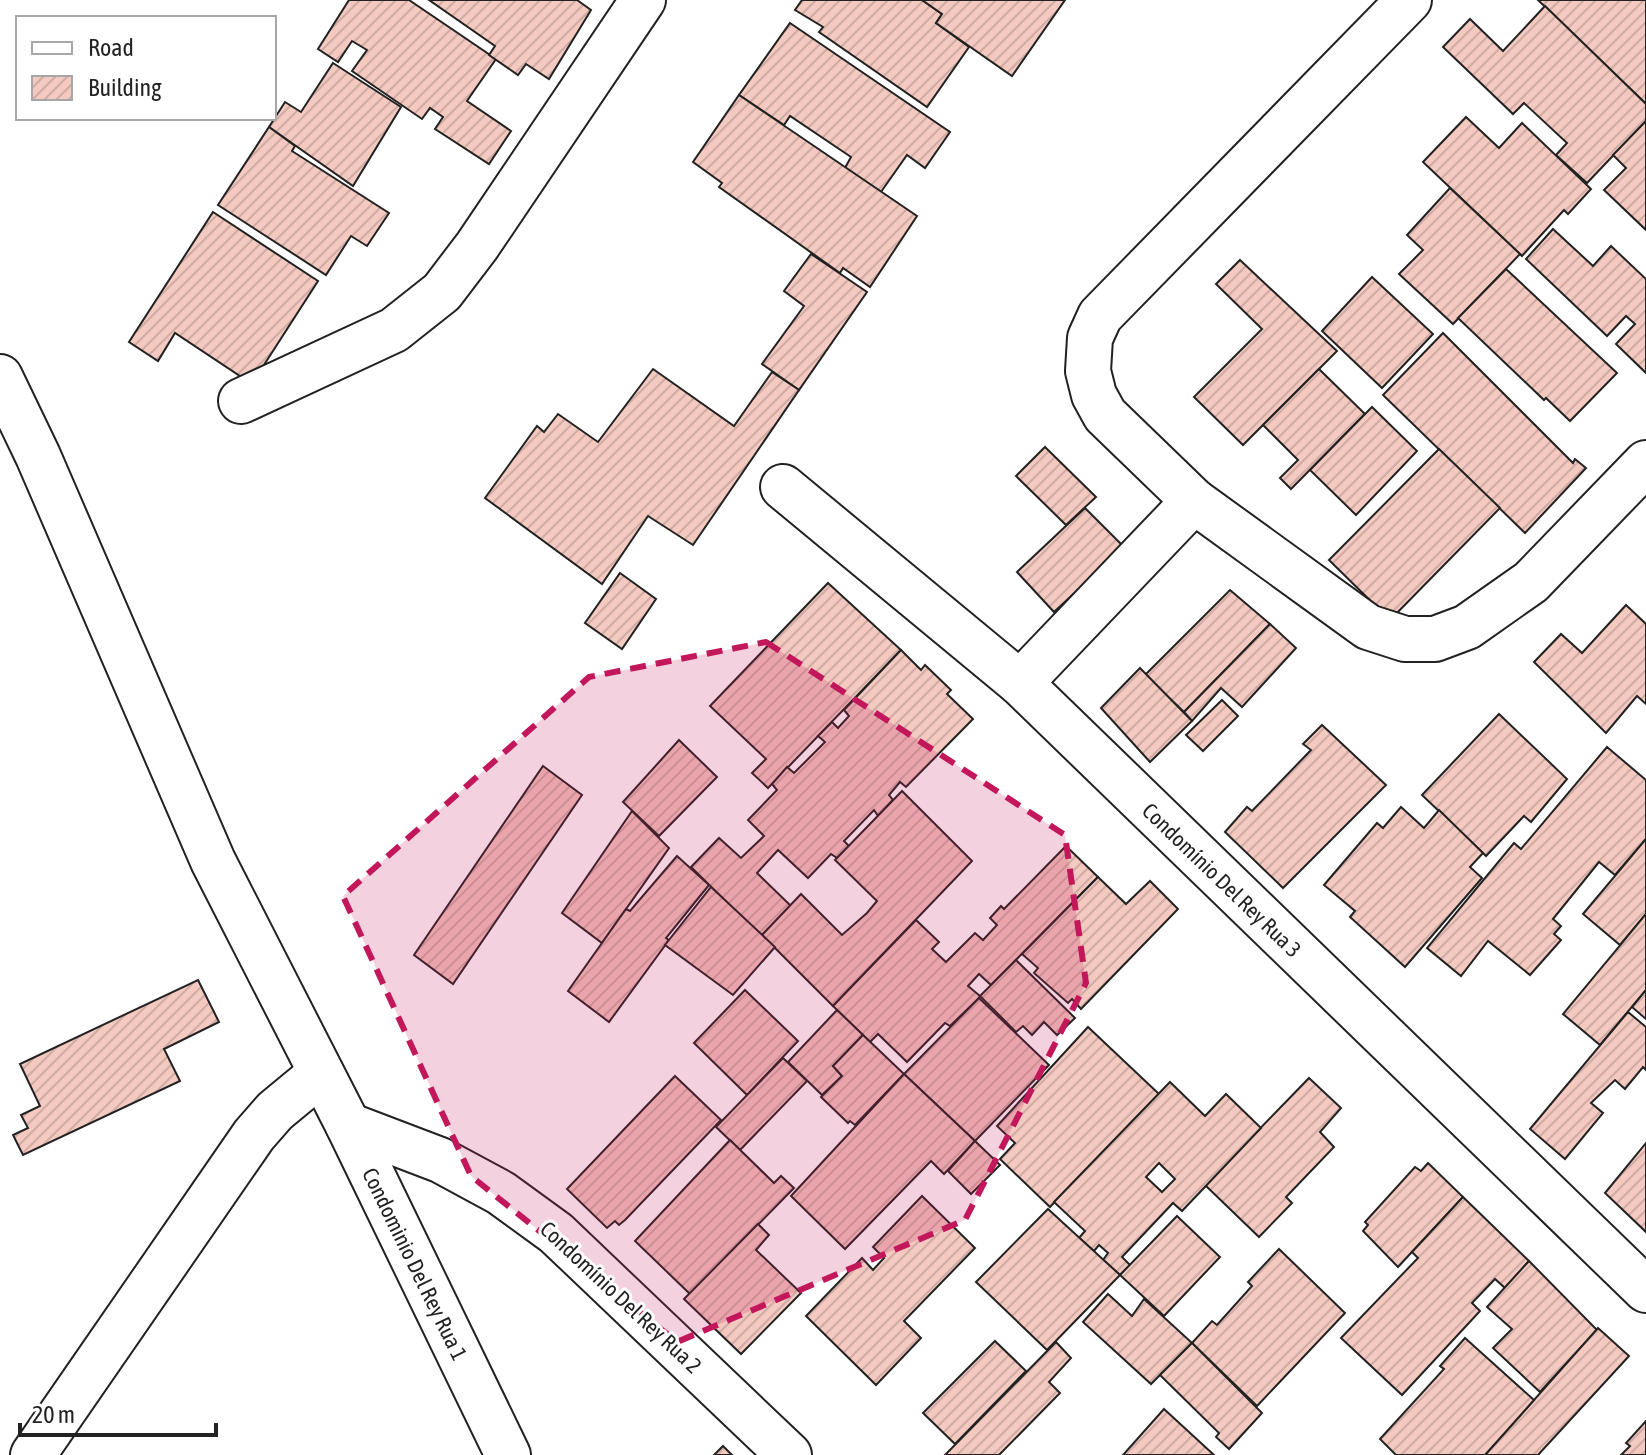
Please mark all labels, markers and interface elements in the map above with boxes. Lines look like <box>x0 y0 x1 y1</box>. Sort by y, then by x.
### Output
legend <box>16 16 276 120</box>
text: Road <box>88 34 134 61</box>
text: Building <box>88 74 162 101</box>
street label: Condomínio Del Rey Rua 3 <box>1137 797 1307 963</box>
street label: Condominio Del Rey Rua 1 <box>357 1164 473 1364</box>
street label: Condomínio Del Rey Rua 2 <box>535 1216 707 1378</box>
scale bar <box>20 1387 216 1437</box>
text: 20 m <box>32 1401 75 1428</box>

